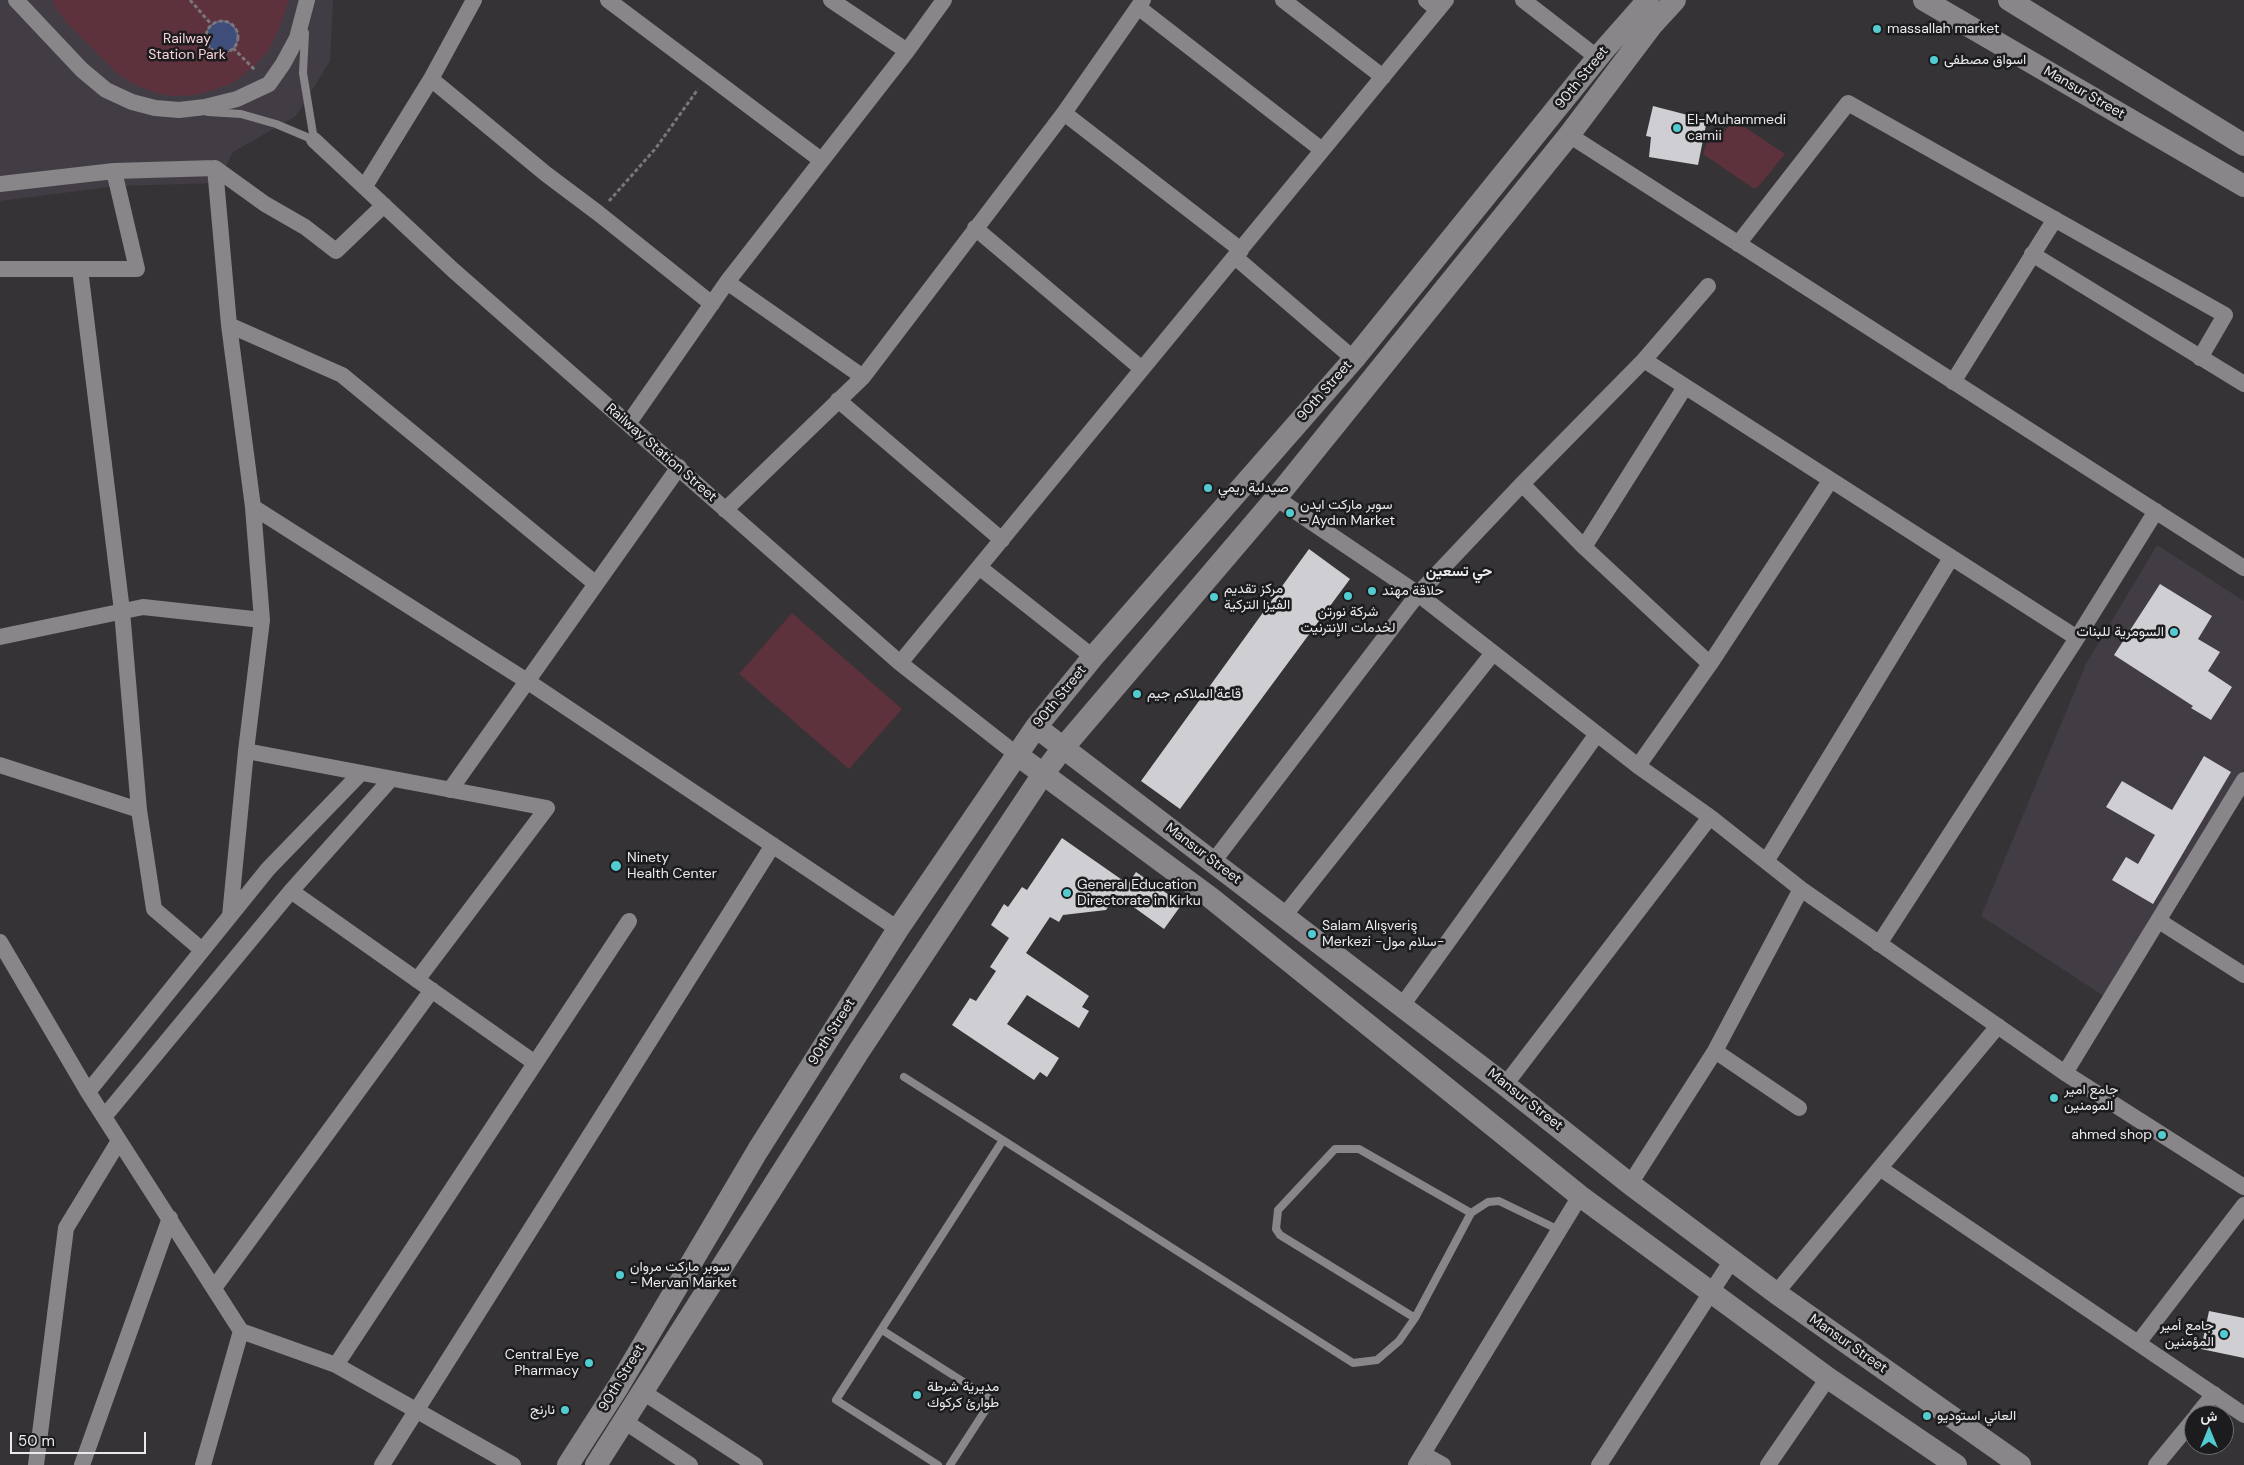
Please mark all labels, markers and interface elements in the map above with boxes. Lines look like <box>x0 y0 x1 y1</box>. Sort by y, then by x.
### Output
place label: massallah market <box>1887 21 1999 37</box>
marker: massallah market <box>1871 23 1883 35</box>
park label: Railway Station Park <box>148 31 226 64</box>
street label: 90th Street <box>1552 43 1612 113</box>
place label: اسواق مصطفى <box>1944 52 2026 68</box>
marker: اسواق مصطفى <box>1928 54 1940 66</box>
street label: Mansur Street <box>2040 63 2128 123</box>
place label: El-Muhammedi camii <box>1687 112 1786 144</box>
marker: El-Muhammedi camii <box>1671 122 1683 134</box>
street label: 90th Street <box>1294 357 1356 425</box>
street label: Railway Station Street <box>602 400 720 506</box>
place label: صيدلية ريمي <box>1218 480 1289 496</box>
marker: صيدلية ريمي <box>1202 482 1214 494</box>
place label: سوبر ماركت ايدن - Aydın Market <box>1300 497 1395 530</box>
marker: سوبر ماركت ايدن - Aydın Market <box>1284 507 1296 519</box>
district label: حي تسعين <box>1426 563 1492 581</box>
place label: مركز تقديم الفيزا التركية <box>1224 581 1290 614</box>
place label: حلاقة مهند <box>1382 583 1444 599</box>
marker: حلاقة مهند <box>1366 585 1378 597</box>
marker: شركة نورتن لخدمات الإنترنيت <box>1342 590 1354 602</box>
marker: مركز تقديم الفيزا التركية <box>1208 591 1220 603</box>
place label: شركة نورتن لخدمات الإنترنيت <box>1301 604 1395 636</box>
place label: السومرية للبنات <box>2076 624 2164 640</box>
marker: السومرية للبنات <box>2168 626 2180 638</box>
street label: 90th Street <box>1030 662 1090 732</box>
place label: قاعة الملاكم جيم <box>1147 686 1241 702</box>
marker: قاعة الملاكم جيم <box>1131 688 1143 700</box>
street label: Mansur Street <box>1162 820 1244 888</box>
place label: Ninety Health Center <box>627 850 717 882</box>
marker: Ninety Health Center <box>609 859 623 873</box>
place label: General Education Directorate in Kirku <box>1077 877 1201 910</box>
marker: General Education Directorate in Kirku <box>1061 887 1073 899</box>
place label: Salam Alışveriş Merkezi -سلام مول- <box>1322 918 1444 950</box>
marker: Salam Alışveriş Merkezi -سلام مول- <box>1306 928 1318 940</box>
street label: 90th Street <box>805 996 859 1068</box>
street label: Mansur Street <box>1484 1065 1566 1135</box>
place label: جامع امير المومنين <box>2064 1082 2118 1114</box>
marker: جامع امير المومنين <box>2048 1092 2060 1104</box>
place label: ahmed shop <box>2071 1127 2152 1143</box>
marker: ahmed shop <box>2156 1129 2168 1141</box>
place label: سوبر ماركت مروان - Mervan Market <box>630 1259 737 1292</box>
marker: سوبر ماركت مروان - Mervan Market <box>614 1269 626 1281</box>
street label: Mansur Street <box>1806 1311 1890 1377</box>
place label: جامع أمير المؤمنين <box>2160 1318 2214 1350</box>
marker: جامع أمير المؤمنين <box>2218 1328 2230 1340</box>
street label: 90th Street <box>595 1341 649 1415</box>
place label: Central Eye Pharmacy <box>505 1347 579 1380</box>
marker: Central Eye Pharmacy <box>583 1357 595 1369</box>
place label: مديرية شرطة طوارئ كركوك <box>927 1379 999 1411</box>
marker: مديرية شرطة طوارئ كركوك <box>911 1389 923 1401</box>
place label: نارنج <box>530 1402 555 1418</box>
marker: نارنج <box>559 1404 571 1416</box>
north arrow <box>2184 1405 2234 1455</box>
text: ش <box>2201 1407 2217 1425</box>
place label: العاني استوديو <box>1937 1408 2016 1424</box>
marker: العاني استوديو <box>1921 1410 1933 1422</box>
scale bar <box>12 1422 149 1454</box>
text: 50 m <box>18 1431 55 1451</box>

